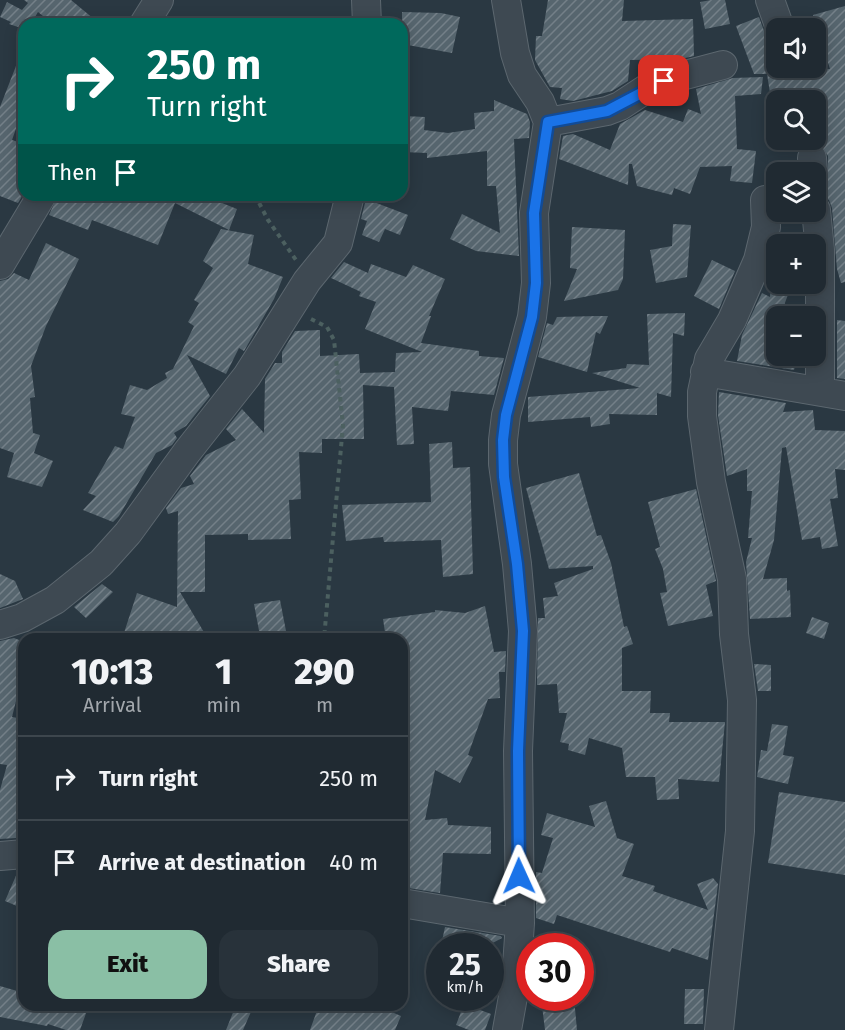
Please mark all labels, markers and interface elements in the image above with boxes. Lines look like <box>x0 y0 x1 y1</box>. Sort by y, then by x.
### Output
map controls <box>766 18 826 366</box>
button: sound <box>766 18 826 78</box>
text: 250 m <box>147 40 261 90</box>
icon: right <box>48 42 126 120</box>
pin <box>638 55 689 106</box>
icon: arrive <box>647 64 680 97</box>
button: search <box>766 90 826 150</box>
text: Turn right <box>147 91 267 123</box>
icon: arrive <box>109 156 142 189</box>
text: Then <box>48 159 97 186</box>
button: layers <box>766 162 826 222</box>
button: + <box>766 234 826 294</box>
button: − <box>766 306 826 366</box>
text: 10:13 <box>71 650 153 694</box>
text: 1 <box>215 650 232 694</box>
text: 290 <box>294 650 355 694</box>
text: Arrival <box>83 693 142 717</box>
text: min <box>206 693 241 717</box>
text: m <box>316 693 333 717</box>
icon: right <box>48 762 81 795</box>
text: Turn right <box>99 765 198 792</box>
text: 250 m <box>319 765 378 792</box>
position arrow <box>487 844 551 908</box>
icon: arrive <box>48 846 81 879</box>
text: Arrive at destination <box>99 849 306 876</box>
text: 40 m <box>329 849 378 876</box>
button: Exit <box>48 930 207 999</box>
button: Share <box>219 930 378 999</box>
speed limit sign: 30 <box>516 933 594 1011</box>
text: 25 <box>449 947 481 983</box>
text: km/h <box>446 978 484 996</box>

